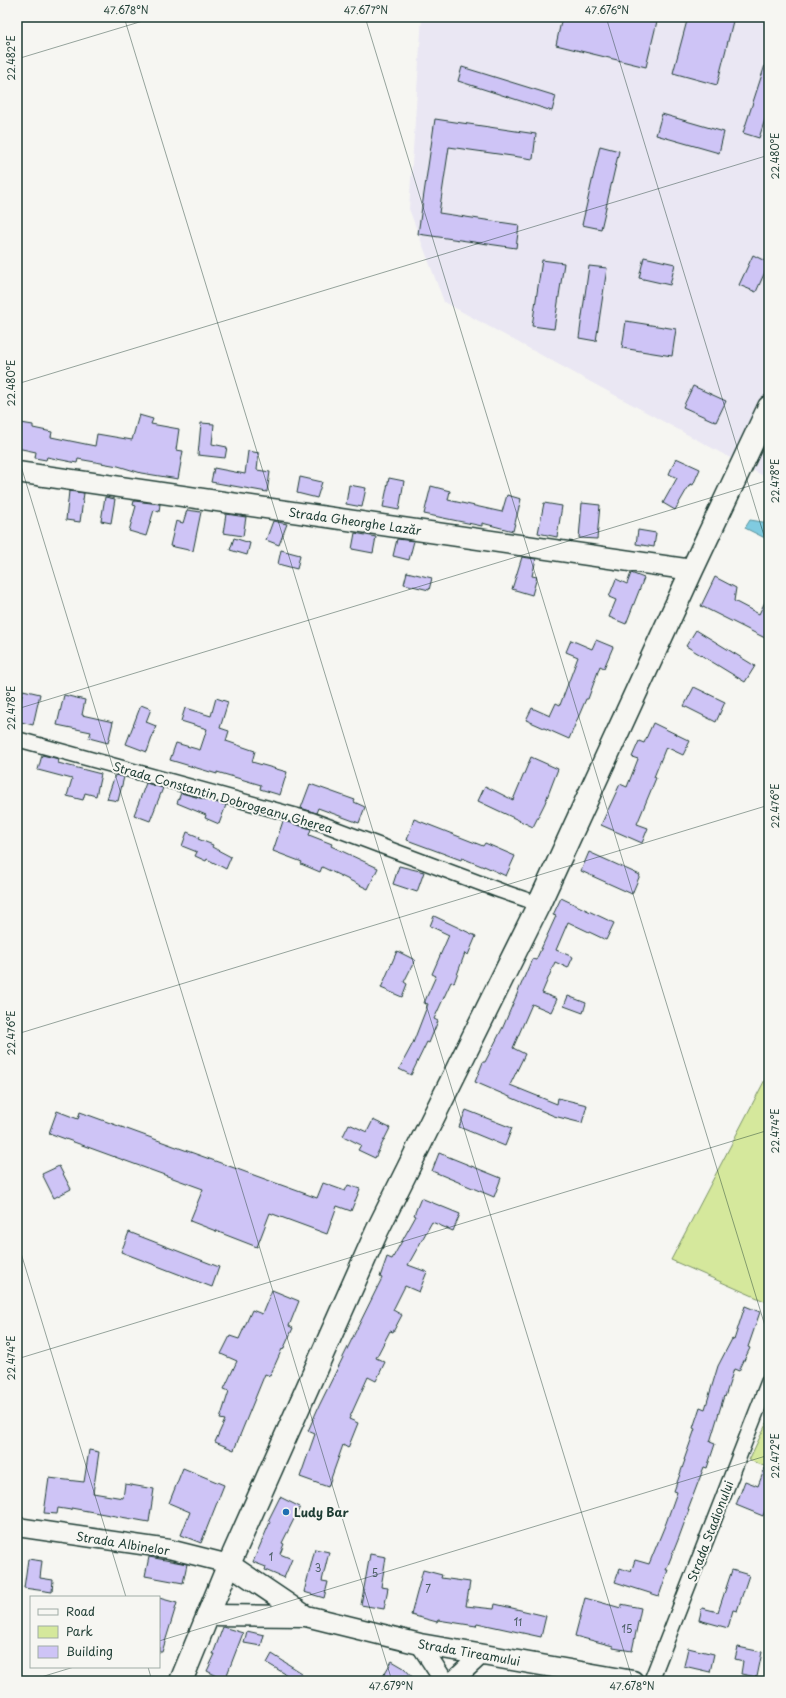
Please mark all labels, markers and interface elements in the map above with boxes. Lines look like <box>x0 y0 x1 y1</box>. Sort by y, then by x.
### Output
text: 47.678°N <box>103 2 149 17</box>
text: 47.677°N <box>344 2 388 17</box>
text: 47.676°N <box>585 2 629 17</box>
text: 22.482°E <box>3 35 18 81</box>
text: 22.480°E <box>767 133 782 179</box>
text: 22.480°E <box>3 360 18 406</box>
text: 22.478°E <box>767 459 782 503</box>
street label: Strada Gheorghe Lazăr <box>287 503 423 539</box>
text: 22.478°E <box>3 686 18 730</box>
street label: Strada Constantin Dobrogeanu Gherea <box>111 757 336 837</box>
text: 22.476°E <box>767 783 782 829</box>
text: 22.476°E <box>3 1010 18 1056</box>
text: 22.474°E <box>767 1109 782 1153</box>
text: 22.474°E <box>3 1336 18 1380</box>
text: 22.472°E <box>767 1433 782 1479</box>
street label: Strada Stadionului <box>682 1478 738 1584</box>
place label: Ludy Bar <box>294 1503 350 1521</box>
marker: Ludy Bar <box>281 1507 291 1517</box>
street label: Strada Albinelor <box>75 1527 172 1559</box>
house number: 1 <box>269 1549 273 1564</box>
house number: 3 <box>315 1560 321 1575</box>
house number: 5 <box>372 1565 378 1580</box>
house number: 7 <box>425 1581 431 1596</box>
legend <box>30 1596 160 1668</box>
text: Road <box>66 1602 95 1620</box>
house number: 11 <box>514 1614 522 1629</box>
house number: 15 <box>622 1621 632 1636</box>
text: Park <box>66 1622 93 1640</box>
street label: Strada Tireamului <box>416 1634 522 1670</box>
text: Building <box>66 1642 113 1660</box>
text: 47.679°N <box>369 1678 413 1693</box>
text: 47.678°N <box>609 1678 655 1693</box>

